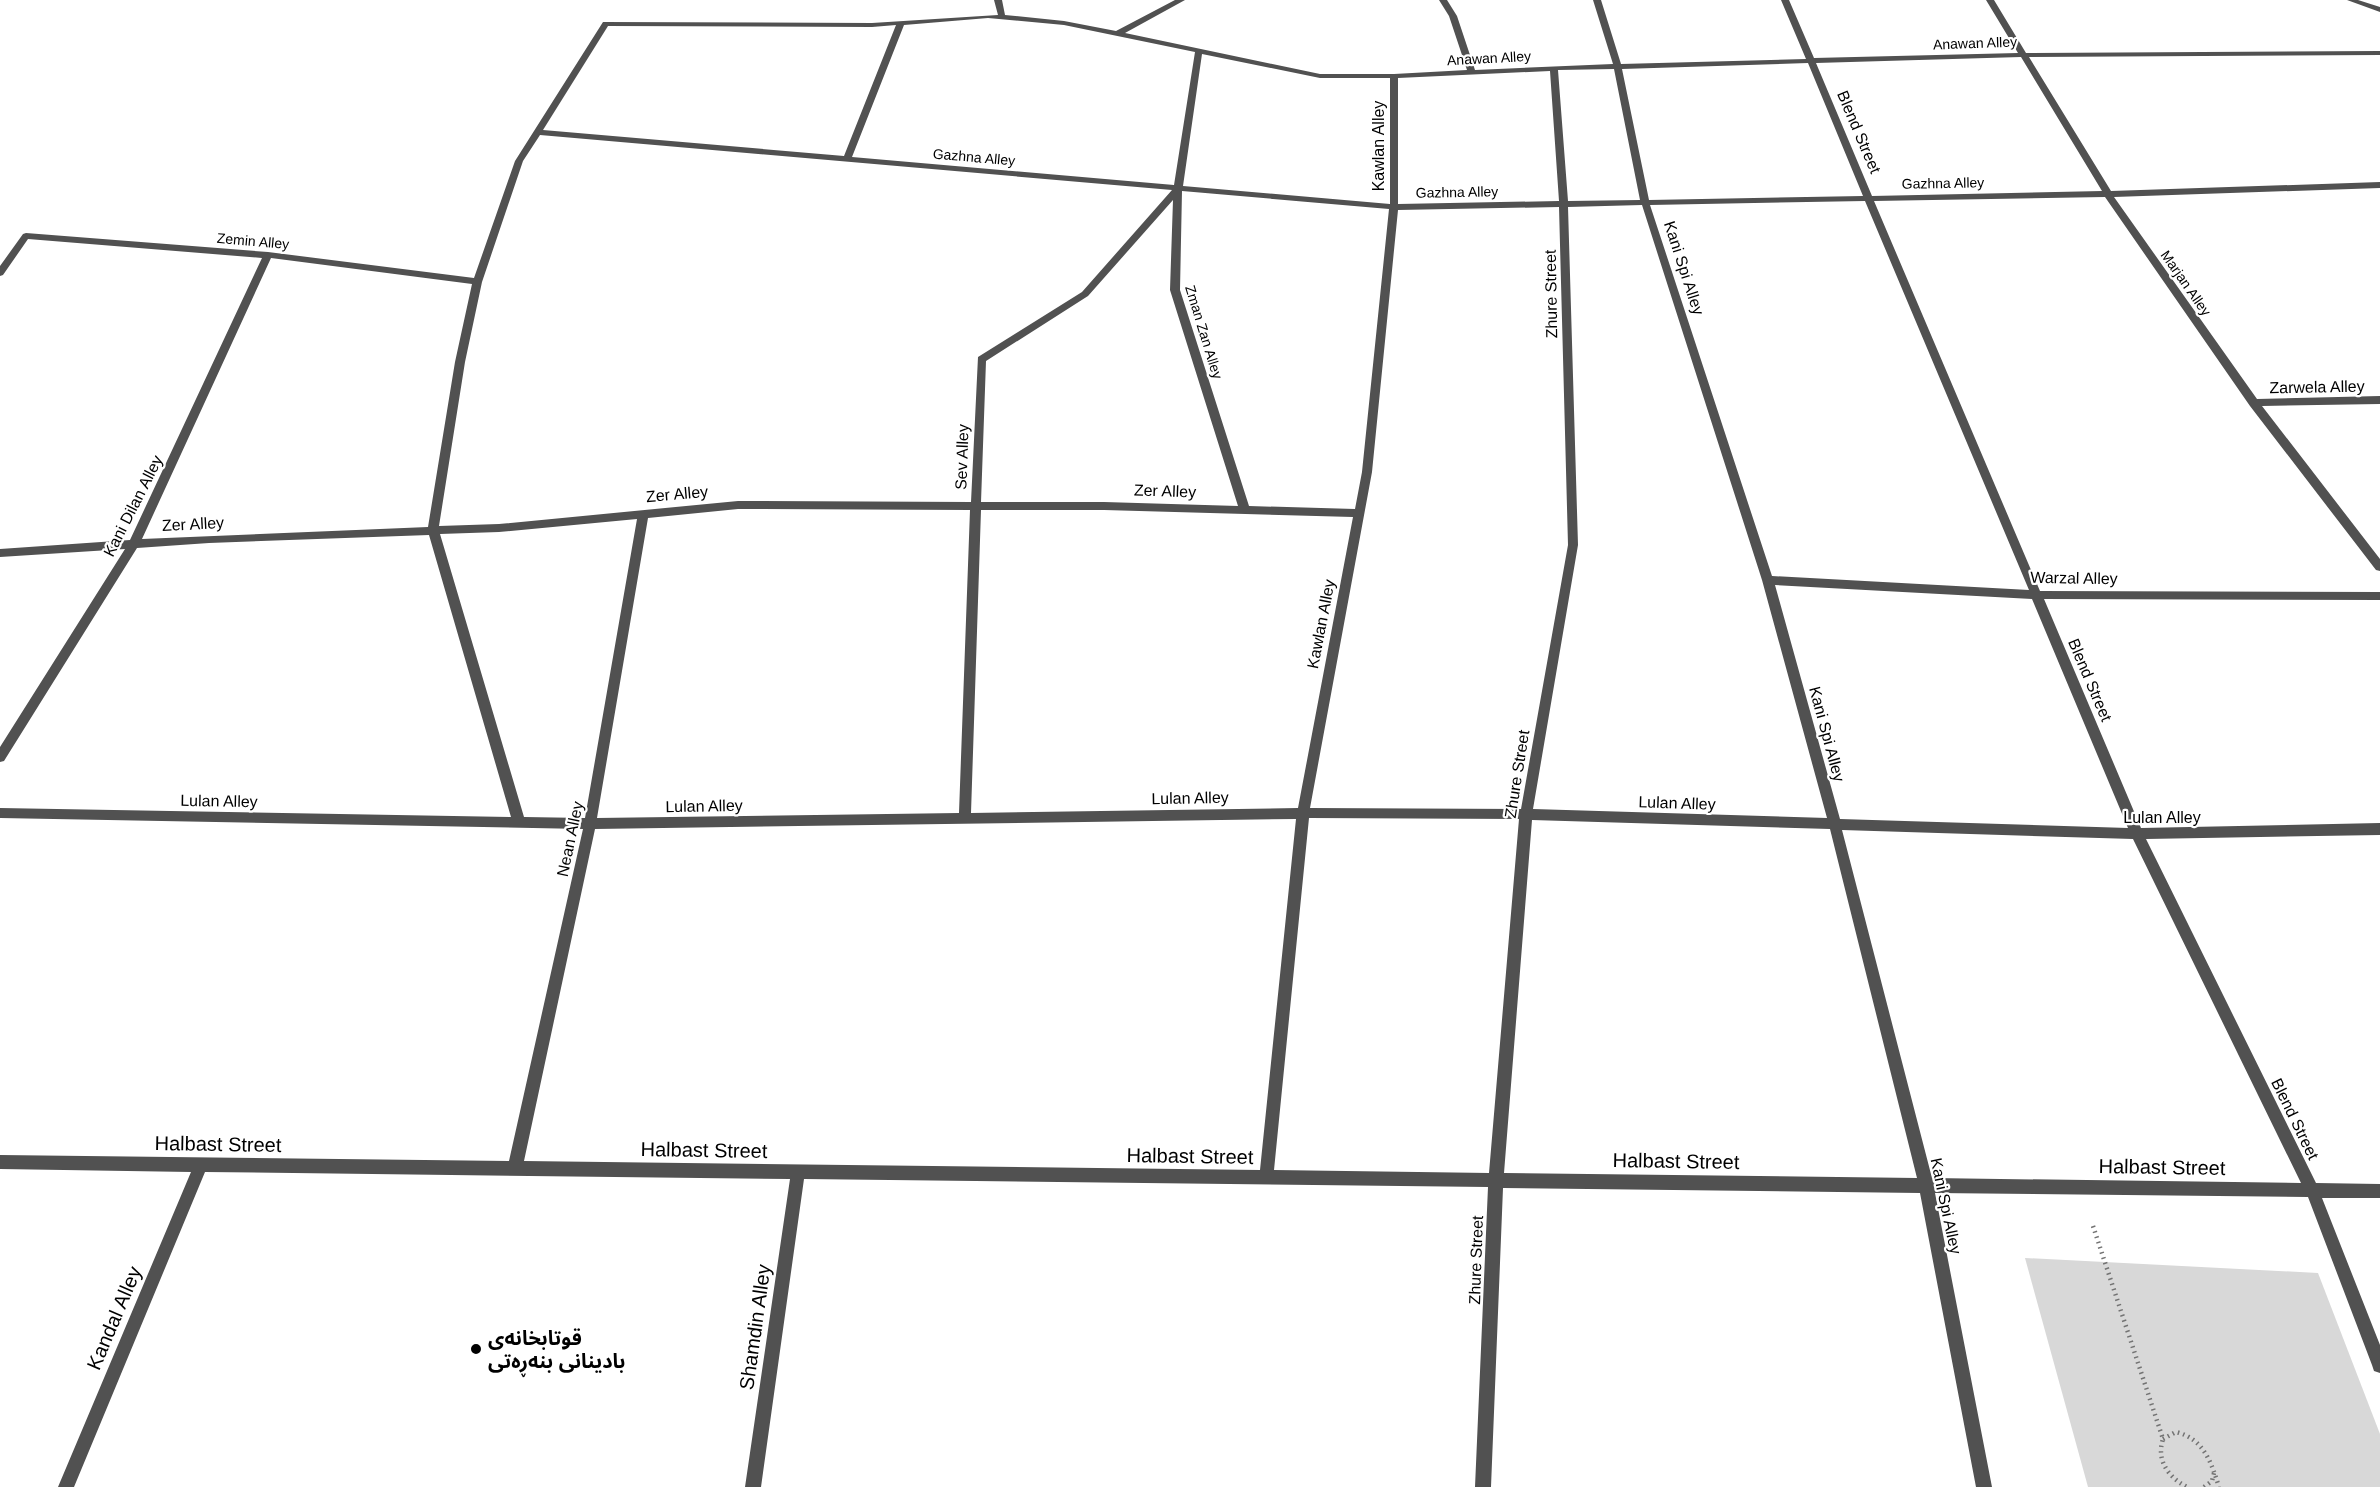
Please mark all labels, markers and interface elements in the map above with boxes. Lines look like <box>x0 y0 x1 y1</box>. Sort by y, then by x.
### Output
street label: Anawan Alley <box>1933 34 2017 52</box>
street label: Anawan Alley <box>1447 48 1531 68</box>
street label: Blend Street <box>1834 88 1884 176</box>
street label: Kawlan Alley <box>1370 101 1387 191</box>
street label: Gazhna Alley <box>932 145 1016 169</box>
street label: Gazhna Alley <box>1902 174 1984 192</box>
street label: Gazhna Alley <box>1416 183 1498 201</box>
street label: Kani Spi Alley <box>1661 219 1707 317</box>
street label: Zemin Alley <box>216 230 290 252</box>
street label: Marjan Alley <box>2158 247 2214 319</box>
street label: Zhure Street <box>1542 249 1560 339</box>
street label: Zman Zan Alley <box>1182 283 1226 381</box>
street label: Zarwela Alley <box>2269 378 2365 396</box>
street label: Sev Alley <box>952 424 972 490</box>
street label: Kani Dilan Alley <box>100 453 166 559</box>
street label: Zer Alley <box>1134 481 1196 501</box>
street label: Zer Alley <box>645 483 709 505</box>
street label: Zer Alley <box>161 514 225 534</box>
street label: Warzal Alley <box>2030 569 2118 587</box>
street label: Kawlan Alley <box>1304 578 1338 670</box>
street label: Blend Street <box>2065 636 2115 724</box>
street label: Kani Spi Alley <box>1806 685 1848 783</box>
street label: Zhure Street <box>1502 728 1532 819</box>
street label: Lulan Alley <box>1151 789 1229 807</box>
street label: Lulan Alley <box>180 792 258 810</box>
street label: Lulan Alley <box>1638 793 1716 813</box>
street label: Lulan Alley <box>665 797 743 815</box>
street label: Nean Alley <box>554 800 586 878</box>
street label: Lulan Alley <box>2123 809 2201 826</box>
street label: Blend Street <box>2268 1076 2322 1163</box>
street label: Halbast Street <box>154 1132 282 1156</box>
street label: Halbast Street <box>640 1138 768 1162</box>
street label: Halbast Street <box>1126 1144 1254 1168</box>
street label: Halbast Street <box>1612 1149 1740 1173</box>
street label: Halbast Street <box>2098 1155 2226 1179</box>
street label: Kani Spi Alley <box>1928 1156 1964 1256</box>
street label: Zhure Street <box>1466 1215 1486 1305</box>
street label: Kandal Alley <box>82 1263 146 1373</box>
street label: Shamdin Alley <box>735 1263 775 1391</box>
place label: قوتابخانەی بادینانی بنەڕەتی <box>488 1327 625 1378</box>
marker: قوتابخانەی بادینانی بنەڕەتی <box>469 1342 483 1356</box>

